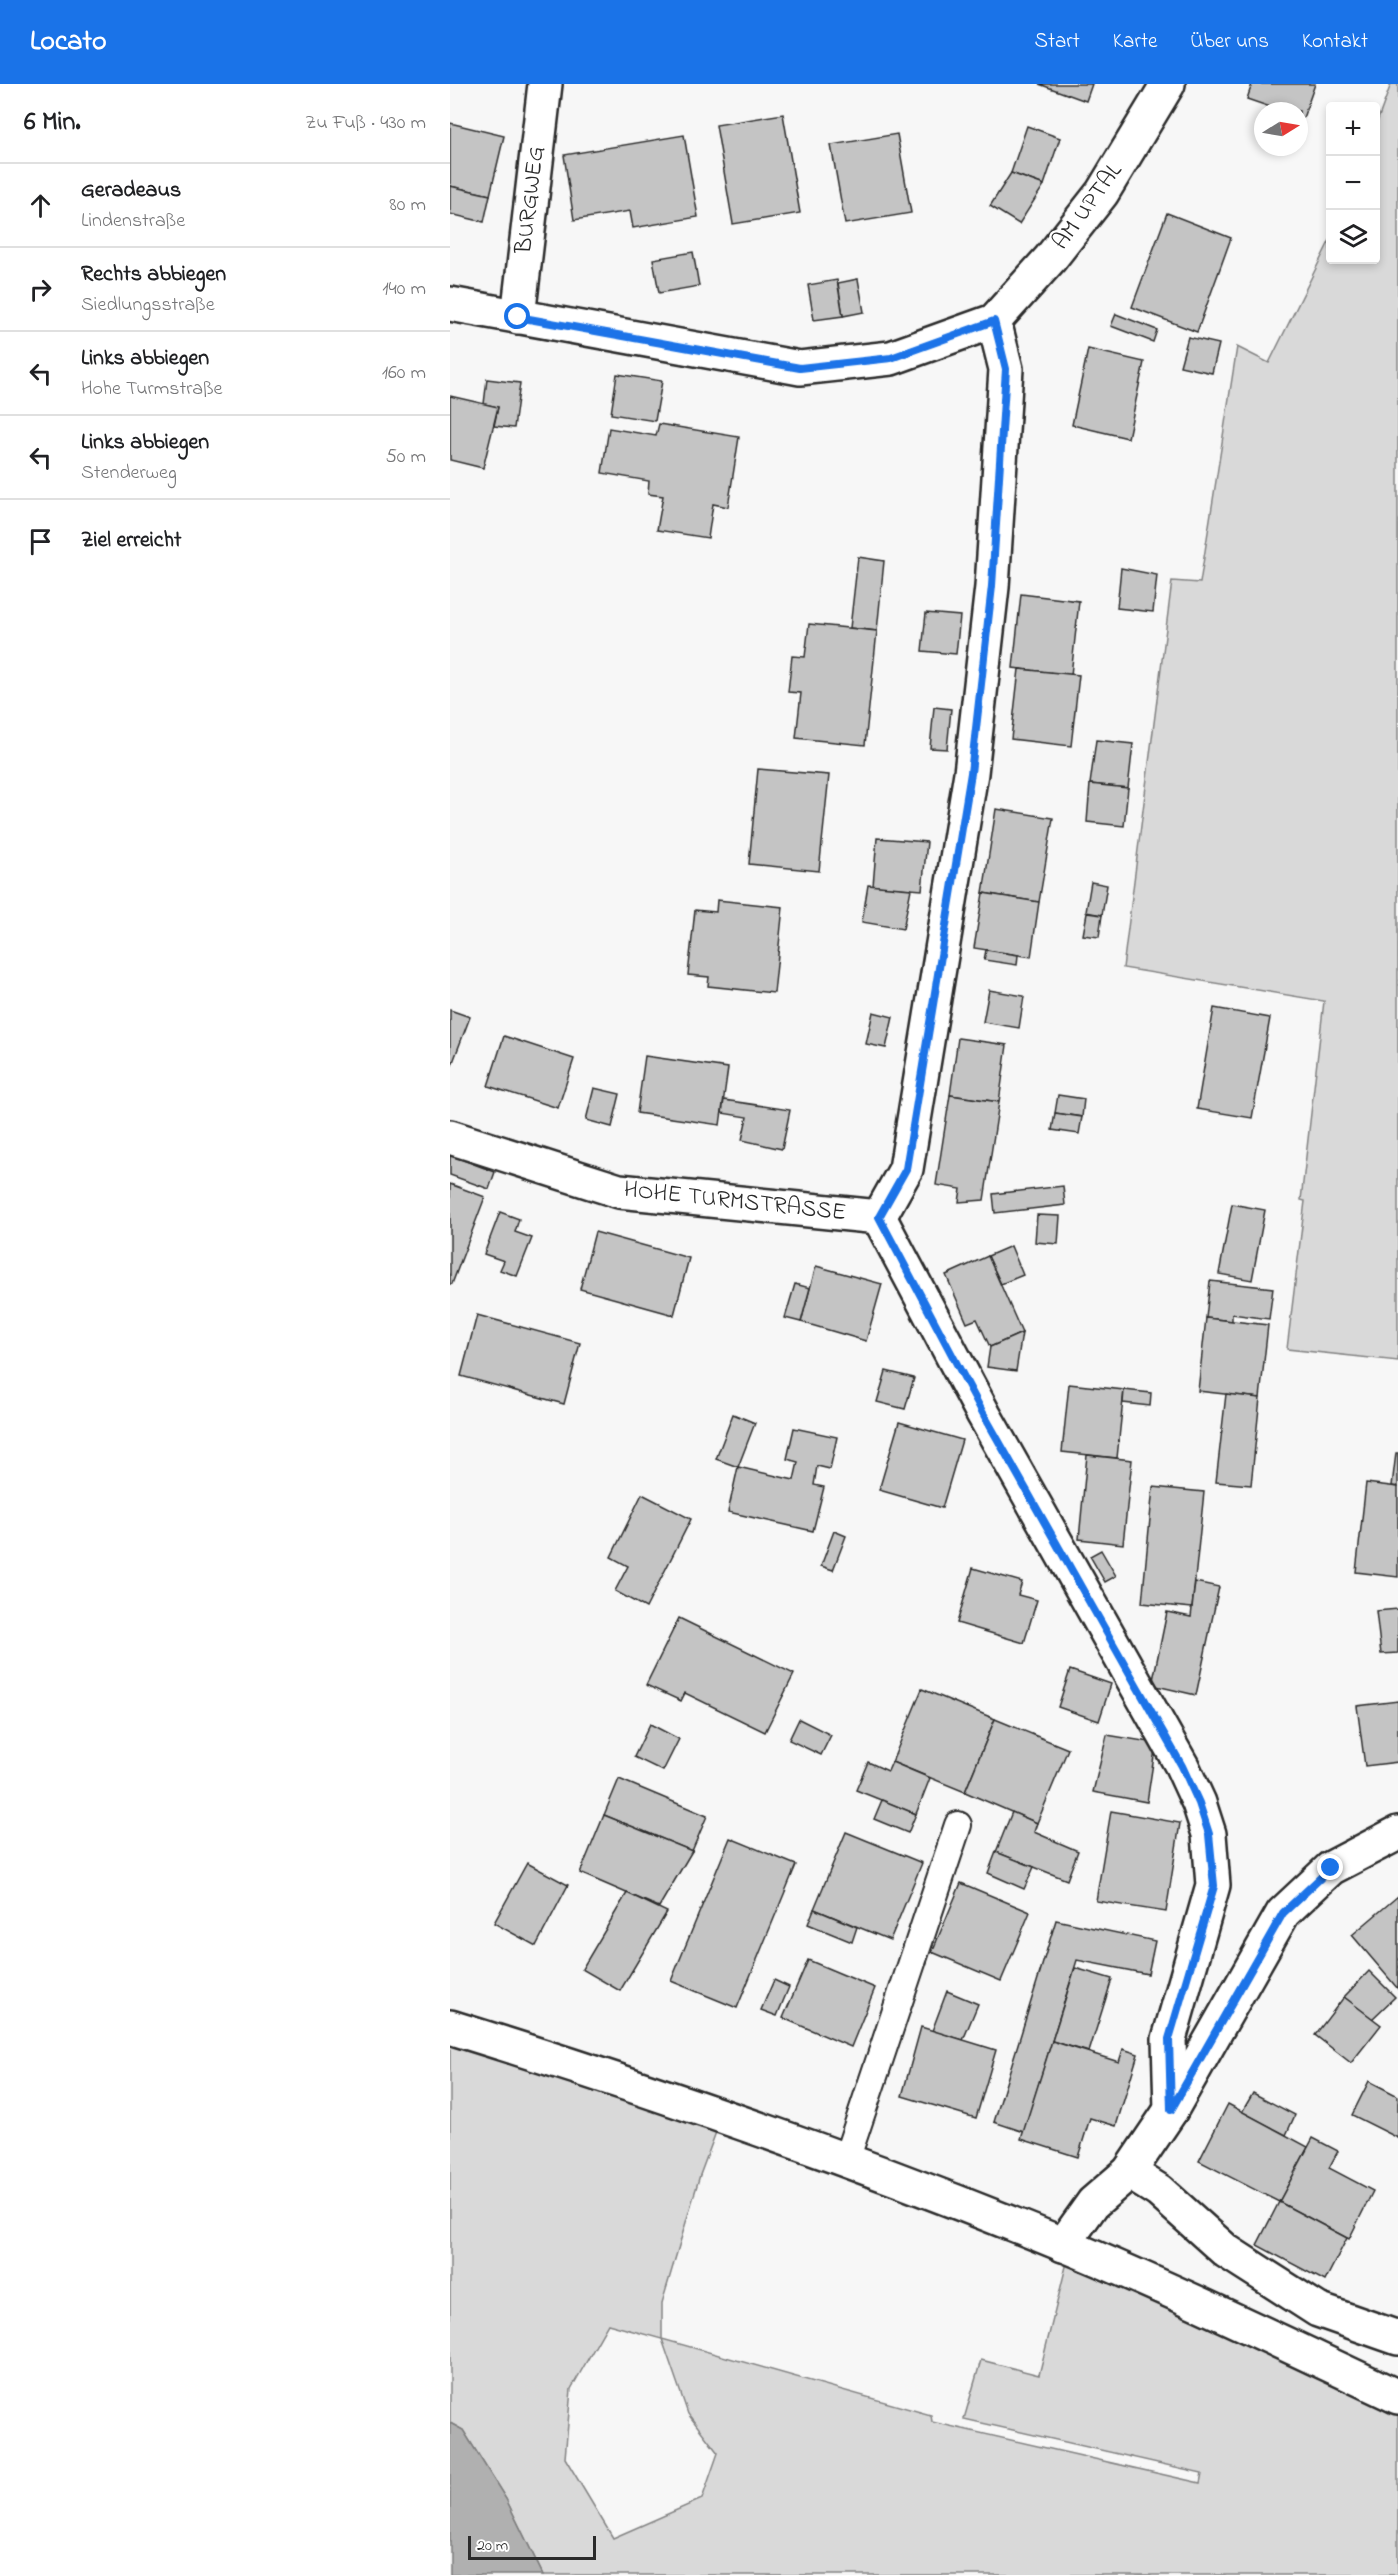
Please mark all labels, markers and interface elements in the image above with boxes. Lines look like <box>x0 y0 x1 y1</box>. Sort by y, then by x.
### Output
text: Locato <box>30 22 106 63</box>
text: Start <box>1034 27 1080 57</box>
text: Karte <box>1113 27 1157 57</box>
text: Über uns <box>1190 27 1269 57</box>
text: Kontakt <box>1302 27 1368 57</box>
north arrow <box>1254 102 1308 156</box>
map controls <box>1326 102 1380 264</box>
button: + <box>1326 102 1380 156</box>
text: 6 Min. <box>24 104 81 142</box>
text: Zu Fuß · 430 m <box>305 109 426 138</box>
street label: BURGWEG <box>507 144 555 257</box>
street label: AM UPTAL <box>1044 156 1132 258</box>
button: − <box>1326 156 1380 210</box>
text: Geradeaus <box>81 175 181 207</box>
icon: ahead <box>24 189 57 222</box>
text: 80 m <box>389 191 426 220</box>
text: Lindenstraße <box>81 207 185 236</box>
button: layers <box>1326 210 1380 264</box>
text: Rechts abbiegen <box>81 259 226 291</box>
icon: right <box>24 273 57 306</box>
text: 140 m <box>382 275 426 304</box>
text: Siedlungsstraße <box>81 291 215 320</box>
route start <box>504 303 530 329</box>
text: Links abbiegen <box>81 343 209 375</box>
icon: left <box>24 357 57 390</box>
text: 160 m <box>382 359 426 388</box>
text: Hohe Turmstraße <box>81 375 223 404</box>
text: Links abbiegen <box>81 427 209 459</box>
icon: left <box>24 441 57 474</box>
text: 50 m <box>385 443 426 472</box>
text: Stenderweg <box>81 459 177 488</box>
icon: arrive <box>24 525 57 558</box>
text: Ziel erreicht <box>81 525 181 557</box>
street label: HOHE TURMSTRASSE <box>622 1173 848 1231</box>
route end <box>1317 1854 1343 1880</box>
scale bar <box>468 2533 596 2560</box>
text: 20 m <box>477 2534 508 2558</box>

